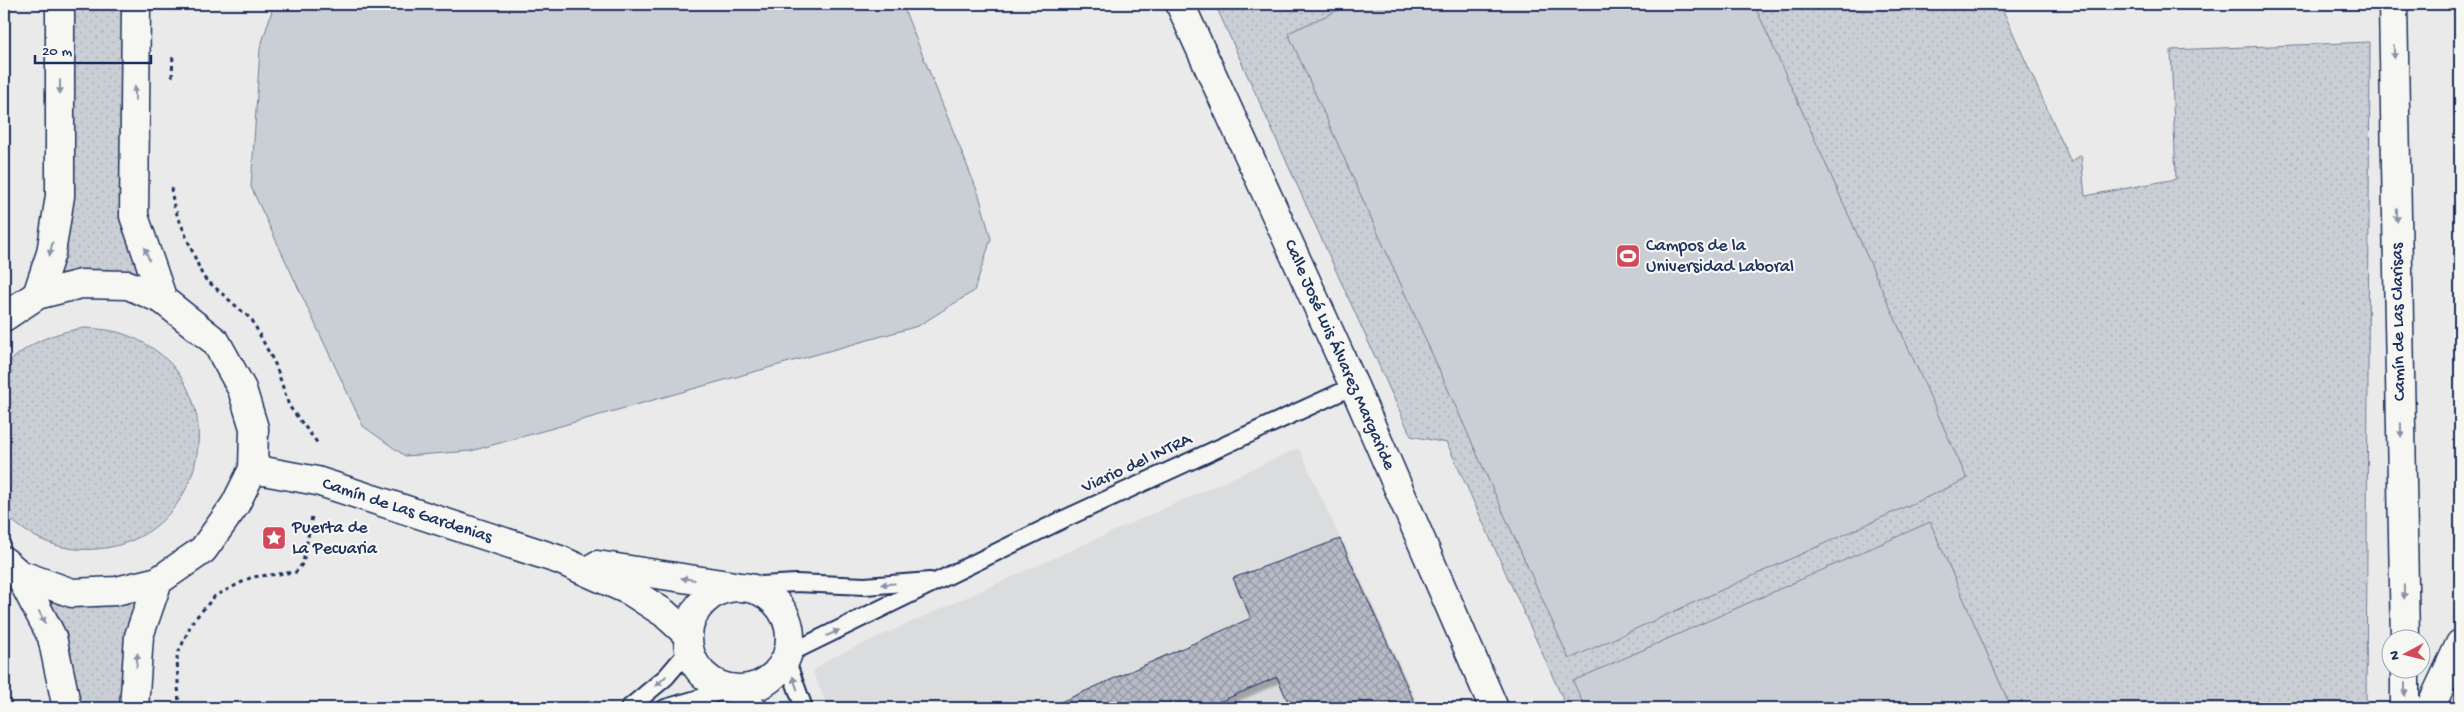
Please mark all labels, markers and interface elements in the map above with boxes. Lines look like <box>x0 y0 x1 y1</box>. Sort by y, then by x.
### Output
scale bar <box>35 32 151 64</box>
text: 20 m <box>42 43 72 61</box>
one-way arrow <box>2391 45 2399 61</box>
one-way arrow <box>56 80 64 96</box>
one-way arrow <box>131 85 139 101</box>
one-way arrow <box>2394 207 2402 223</box>
street label: Calle José Luis Álvarez Margaride <box>1279 236 1401 474</box>
place label: Campos de la Universidad Laboral <box>1646 236 1794 278</box>
street label: Camín de Las Clarisas <box>2387 241 2411 401</box>
one-way arrow <box>47 242 55 257</box>
sports icon: Campos de la Universidad Laboral <box>1615 243 1641 269</box>
one-way arrow <box>143 246 150 261</box>
one-way arrow <box>2398 422 2406 438</box>
street label: Viario del INTRA <box>1078 429 1197 499</box>
street label: Camín de Las Gardenias <box>319 474 496 549</box>
place label: Puerta de La Pecuaria <box>291 518 378 560</box>
place icon: Puerta de La Pecuaria <box>261 525 287 551</box>
one-way arrow <box>680 575 696 583</box>
one-way arrow <box>880 580 896 588</box>
one-way arrow <box>2401 585 2409 601</box>
one-way arrow <box>38 610 46 625</box>
one-way arrow <box>826 629 840 637</box>
north arrow <box>2382 630 2432 680</box>
text: N <box>2387 650 2405 661</box>
one-way arrow <box>133 651 141 667</box>
one-way arrow <box>655 675 667 687</box>
one-way arrow <box>791 676 798 691</box>
one-way arrow <box>2401 681 2409 697</box>

